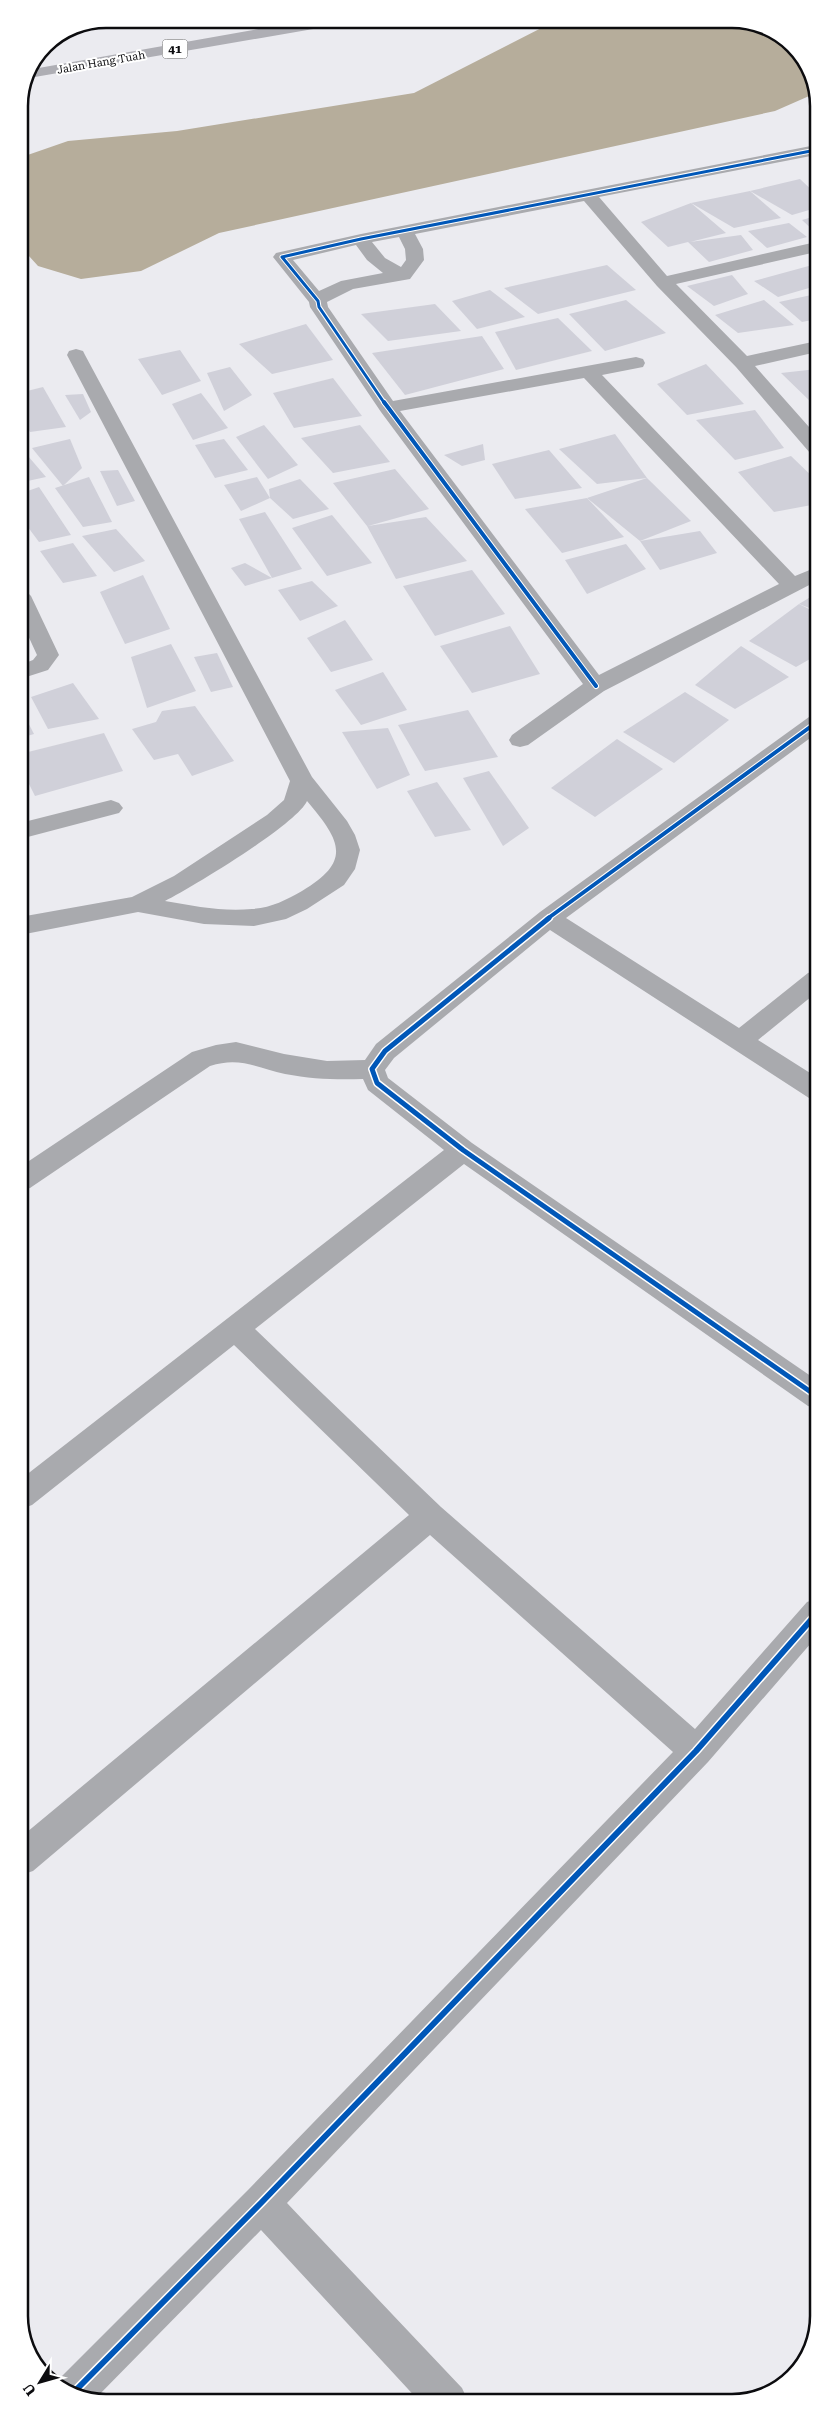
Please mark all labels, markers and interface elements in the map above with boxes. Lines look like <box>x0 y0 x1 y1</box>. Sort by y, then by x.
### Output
road number: 41 <box>162 40 188 59</box>
street label: Jalan Hang Tuah <box>56 48 146 77</box>
north arrow <box>15 2357 65 2407</box>
text: U <box>20 2381 39 2399</box>

